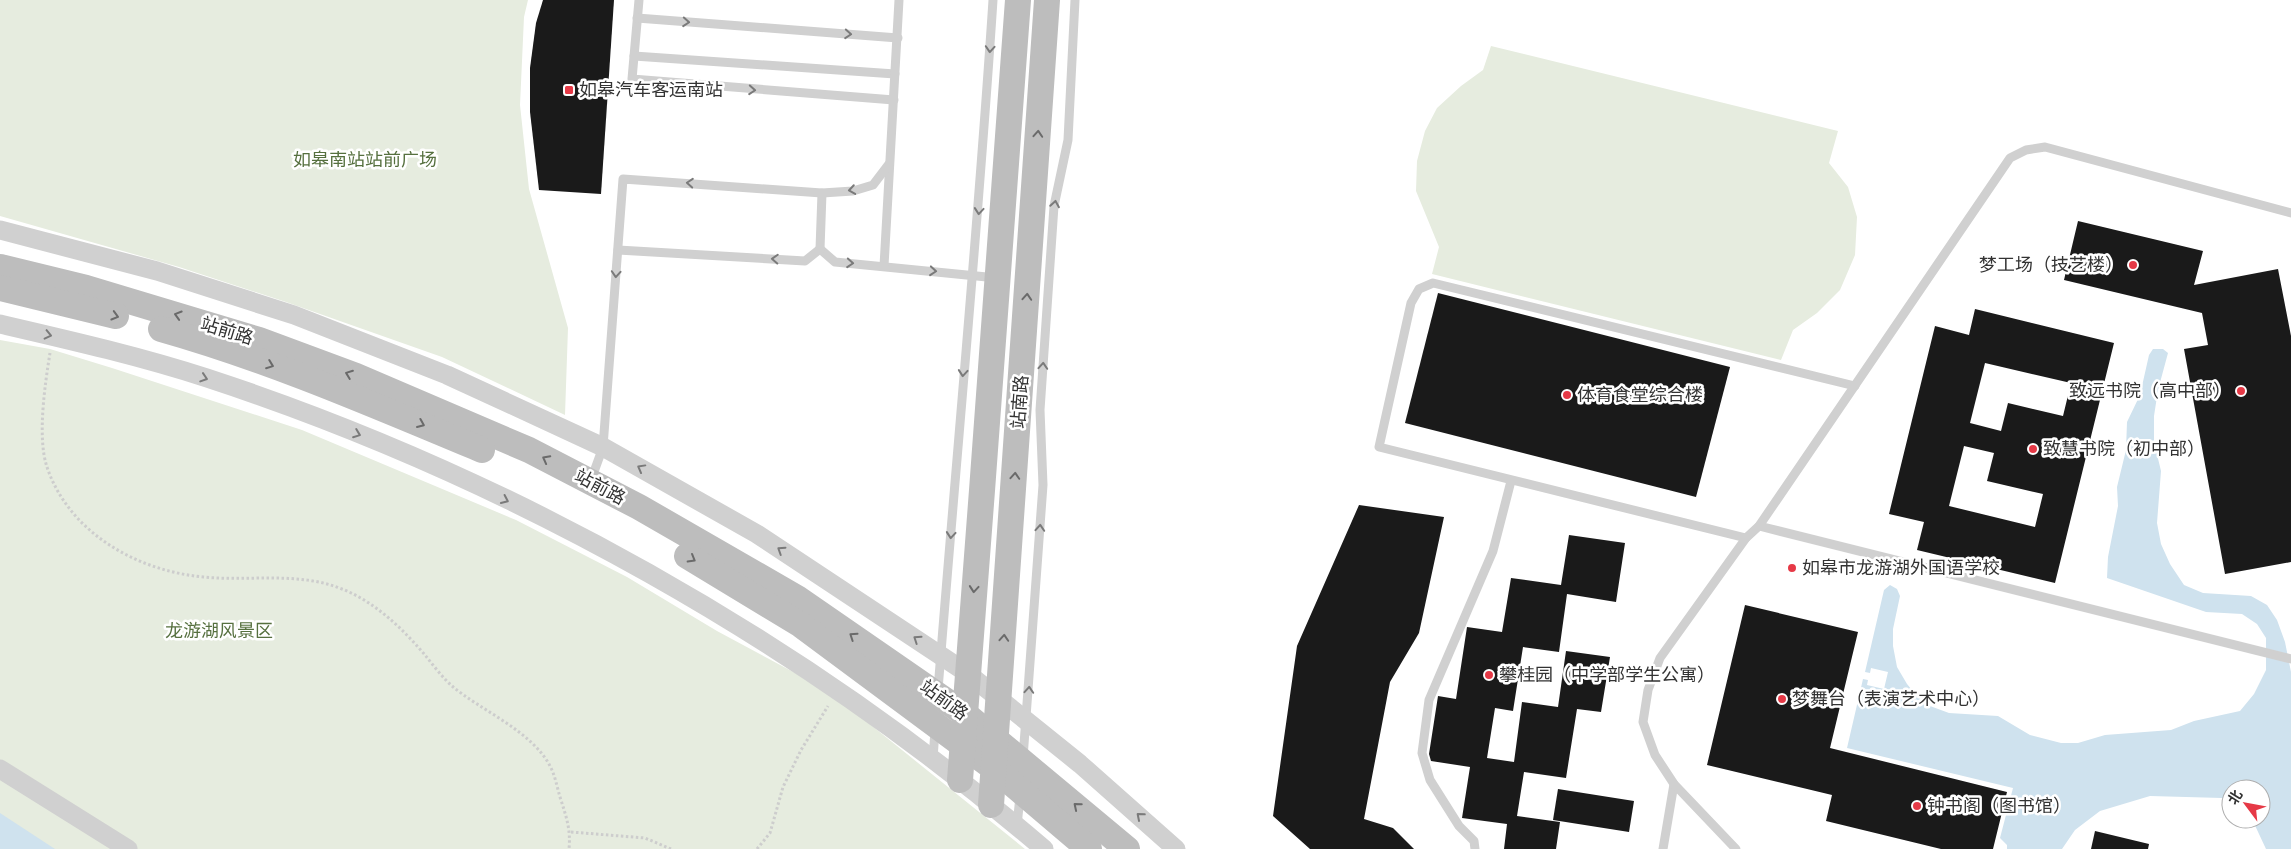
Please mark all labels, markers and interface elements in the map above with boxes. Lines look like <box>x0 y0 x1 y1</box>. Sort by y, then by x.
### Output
one-way arrow <box>682 16 690 27</box>
one-way arrow <box>844 28 852 39</box>
one-way arrow <box>984 45 995 53</box>
place label: 如皋汽车客运南站 <box>579 79 723 100</box>
marker: 如皋汽车客运南站 <box>563 84 575 96</box>
one-way arrow <box>748 84 756 95</box>
one-way arrow <box>1032 130 1043 138</box>
park label: 如皋南站站前广场 <box>293 149 437 170</box>
one-way arrow <box>685 178 693 189</box>
one-way arrow <box>847 184 855 195</box>
one-way arrow <box>1050 199 1060 208</box>
one-way arrow <box>974 207 985 215</box>
one-way arrow <box>771 254 779 265</box>
place label: 梦工场（技艺楼） <box>1979 254 2123 275</box>
one-way arrow <box>846 258 854 269</box>
marker: 梦工场（技艺楼） <box>2127 259 2139 271</box>
one-way arrow <box>929 265 937 276</box>
one-way arrow <box>610 270 621 278</box>
one-way arrow <box>1021 292 1032 300</box>
one-way arrow <box>111 310 119 320</box>
one-way arrow <box>175 311 183 321</box>
street label: 站前路 <box>198 313 256 348</box>
one-way arrow <box>43 329 52 340</box>
one-way arrow <box>265 359 274 369</box>
one-way arrow <box>1038 361 1049 369</box>
one-way arrow <box>958 369 969 377</box>
one-way arrow <box>345 370 353 380</box>
one-way arrow <box>200 372 208 382</box>
street label: 站南路 <box>1007 374 1032 430</box>
place label: 致远书院（高中部） <box>2069 380 2231 401</box>
place label: 体育食堂综合楼 <box>1577 384 1703 405</box>
marker: 致远书院（高中部） <box>2235 385 2247 397</box>
marker: 体育食堂综合楼 <box>1561 389 1573 401</box>
one-way arrow <box>416 418 425 429</box>
one-way arrow <box>352 428 361 438</box>
place label: 致慧书院（初中部） <box>2043 438 2205 459</box>
marker: 致慧书院（初中部） <box>2027 443 2039 455</box>
one-way arrow <box>542 455 551 465</box>
one-way arrow <box>637 464 646 474</box>
street label: 站前路 <box>571 465 629 509</box>
one-way arrow <box>1009 472 1020 480</box>
one-way arrow <box>500 493 509 504</box>
one-way arrow <box>1034 524 1045 532</box>
one-way arrow <box>945 531 956 539</box>
one-way arrow <box>778 546 787 556</box>
one-way arrow <box>687 552 696 562</box>
place label: 如皋市龙游湖外国语学校 <box>1802 557 2000 578</box>
marker: 如皋市龙游湖外国语学校 <box>1786 562 1798 574</box>
one-way arrow <box>969 585 980 593</box>
park label: 龙游湖风景区 <box>165 620 273 641</box>
one-way arrow <box>849 633 859 642</box>
one-way arrow <box>999 634 1010 642</box>
one-way arrow <box>913 636 923 645</box>
place label: 攀桂园（中学部学生公寓） <box>1499 664 1715 685</box>
marker: 攀桂园（中学部学生公寓） <box>1483 669 1495 681</box>
street label: 站前路 <box>916 675 972 724</box>
one-way arrow <box>1023 686 1034 694</box>
place label: 梦舞台（表演艺术中心） <box>1792 688 1990 709</box>
marker: 梦舞台（表演艺术中心） <box>1776 693 1788 705</box>
north arrow <box>2221 779 2271 829</box>
text: 北 <box>2224 787 2245 807</box>
place label: 钟书阁（图书馆） <box>1927 795 2071 816</box>
marker: 钟书阁（图书馆） <box>1911 800 1923 812</box>
one-way arrow <box>1074 804 1083 812</box>
one-way arrow <box>1137 814 1146 822</box>

